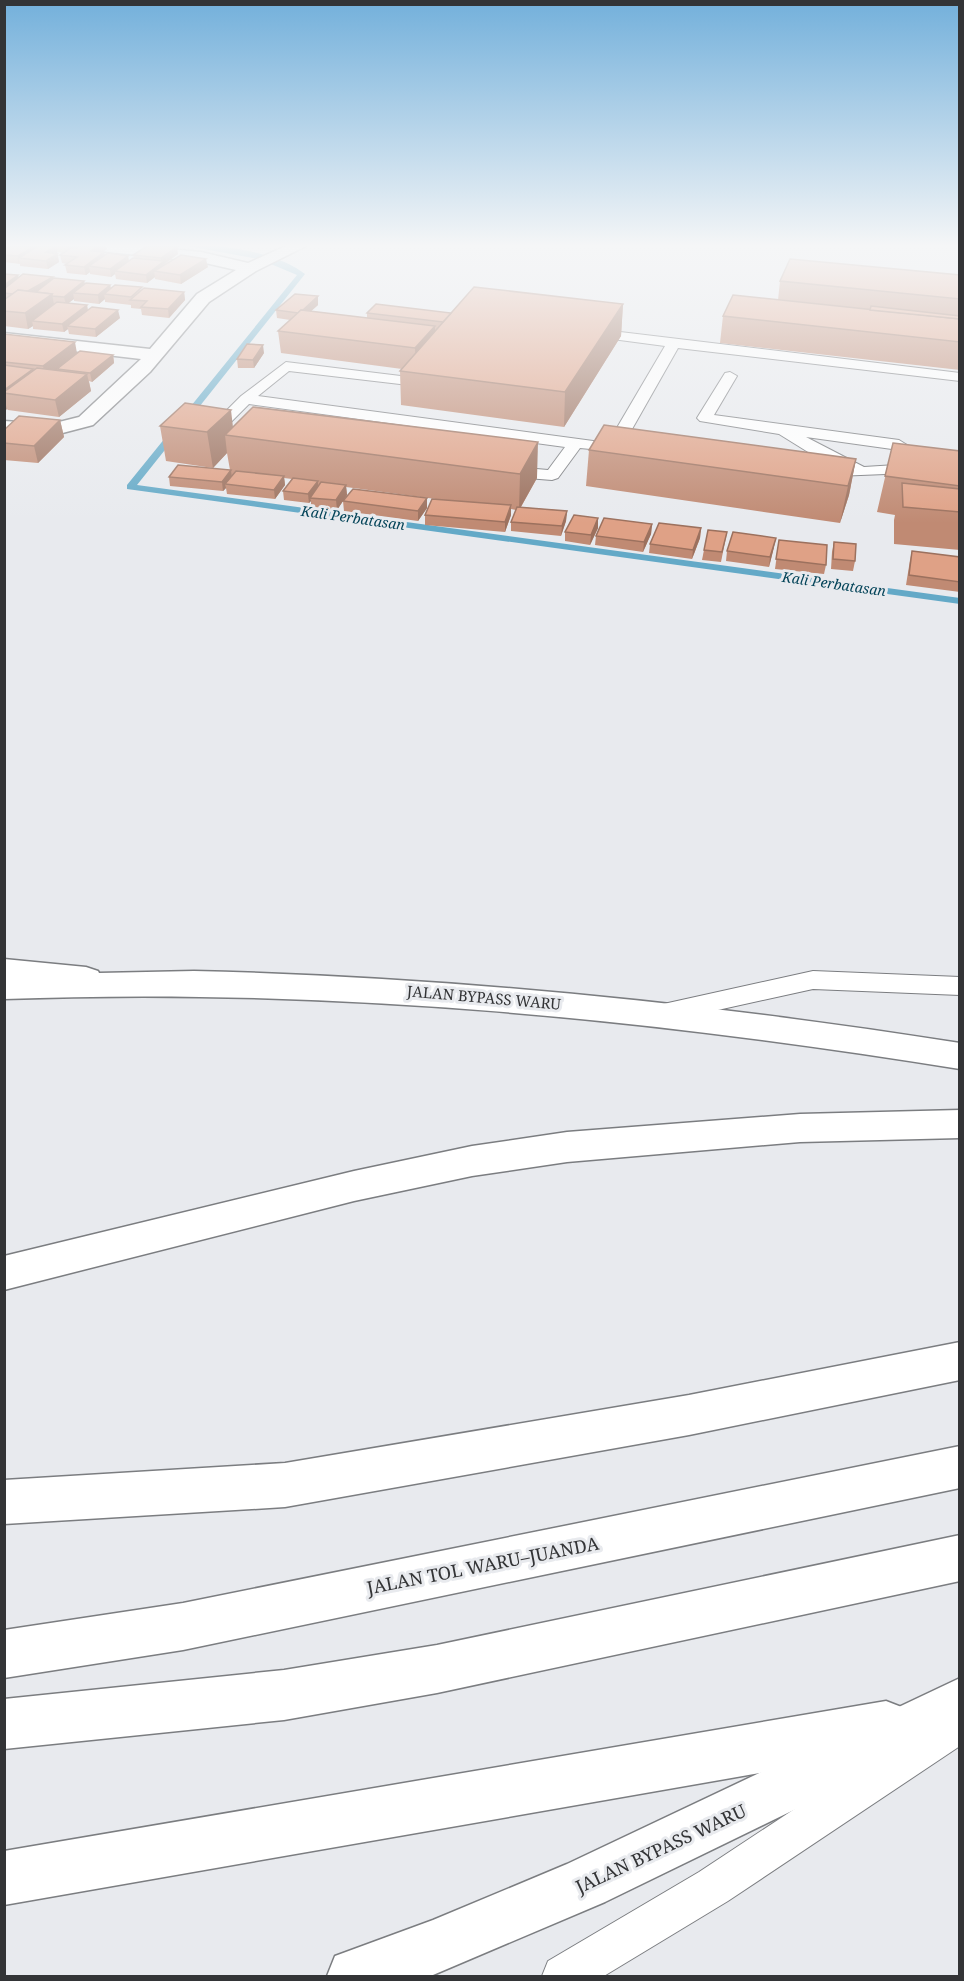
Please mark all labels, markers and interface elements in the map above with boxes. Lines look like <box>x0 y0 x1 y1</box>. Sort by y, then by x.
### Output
water label: Kali Perbatasan <box>299 501 407 534</box>
water label: Kali Perbatasan <box>780 567 888 600</box>
street label: JALAN BYPASS WARU <box>405 980 562 1014</box>
street label: JALAN TOL WARU–JUANDA <box>364 1531 601 1600</box>
street label: JALAN BYPASS WARU <box>571 1798 750 1899</box>

